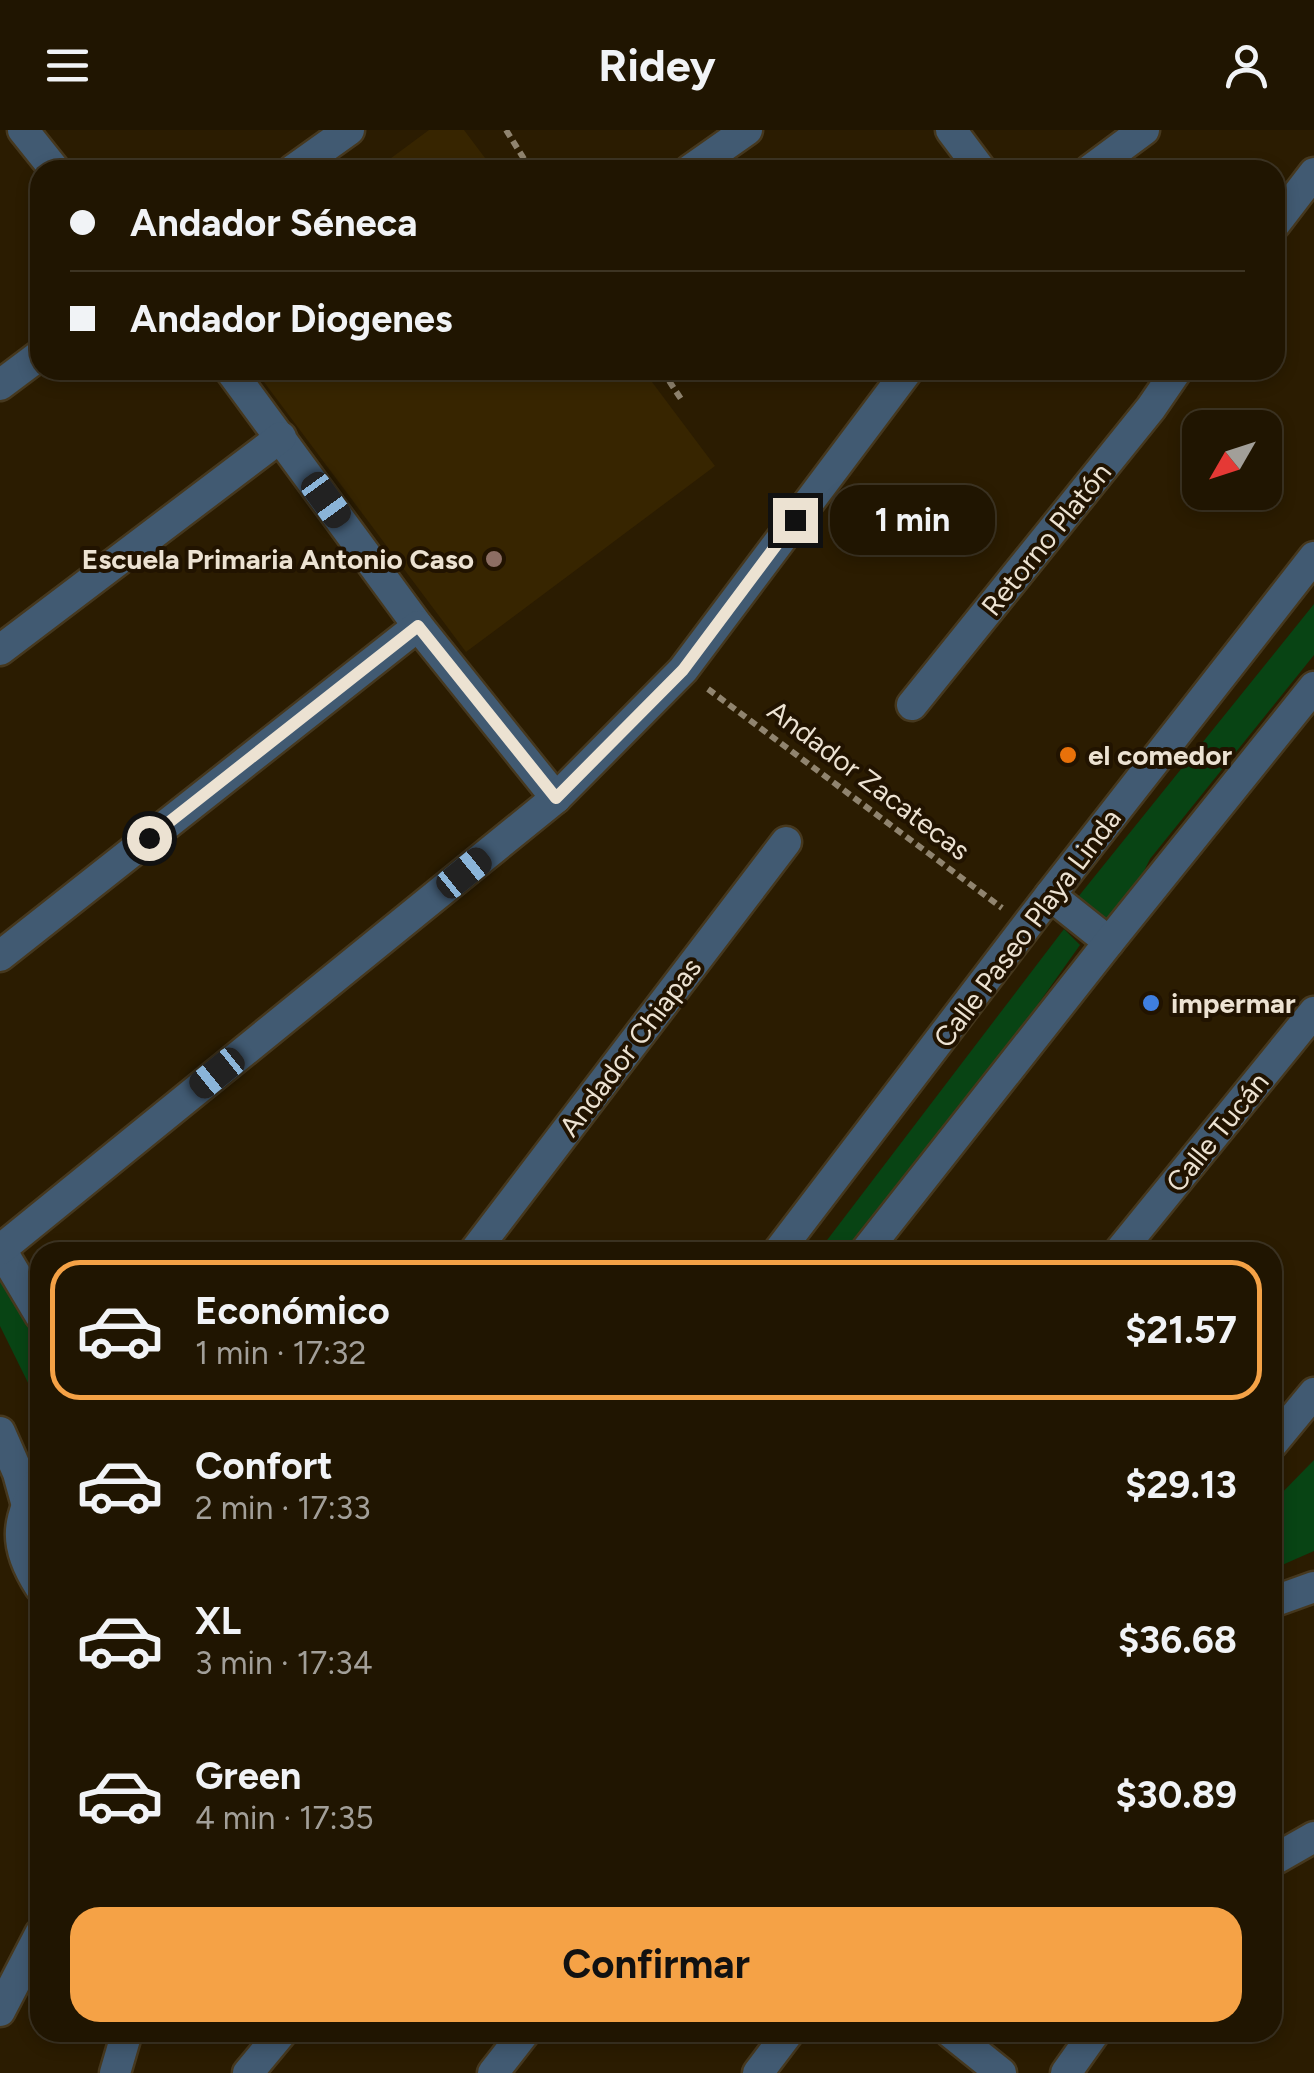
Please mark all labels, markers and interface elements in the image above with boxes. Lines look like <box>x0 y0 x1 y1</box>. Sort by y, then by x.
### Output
icon: menu <box>40 38 95 93</box>
text: Ridey <box>598 38 716 92</box>
icon: person <box>1219 38 1274 93</box>
text: Andador Séneca <box>130 200 418 246</box>
text: Andador Diogenes <box>130 296 453 342</box>
north arrow <box>1182 410 1282 510</box>
map controls <box>1182 410 1282 510</box>
street label: Retorno Platón <box>974 456 1118 622</box>
car <box>296 467 356 533</box>
callout: 1 min <box>830 485 995 555</box>
route end <box>773 498 818 543</box>
text: 1 min <box>875 501 950 539</box>
place label: Escuela Primaria Antonio Caso <box>82 542 474 576</box>
marker: Escuela Primaria Antonio Caso <box>483 548 505 570</box>
street label: Andador Zacatecas <box>761 693 977 867</box>
place label: el comedor <box>1088 738 1232 772</box>
marker: el comedor <box>1057 744 1079 766</box>
street label: Calle Paseo Playa Linda <box>926 802 1128 1054</box>
route start <box>127 816 172 861</box>
car <box>431 842 497 904</box>
street label: Andador Chiapas <box>552 951 708 1143</box>
place label: impermar <box>1171 986 1296 1020</box>
marker: impermar <box>1140 992 1162 1014</box>
car <box>184 1042 250 1104</box>
street label: Calle Tucán <box>1159 1065 1275 1199</box>
icon: car <box>75 1285 165 1375</box>
text: Económico <box>195 1288 390 1334</box>
text: $21.57 <box>1125 1307 1237 1353</box>
text: 1 min · 17:32 <box>195 1334 366 1372</box>
icon: car <box>75 1440 165 1530</box>
text: Confort <box>195 1443 332 1489</box>
text: $29.13 <box>1125 1462 1237 1508</box>
text: 2 min · 17:33 <box>195 1489 371 1527</box>
icon: car <box>75 1595 165 1685</box>
text: XL <box>195 1598 241 1644</box>
text: $36.68 <box>1118 1617 1237 1663</box>
text: 3 min · 17:34 <box>195 1644 373 1682</box>
icon: car <box>75 1750 165 1840</box>
text: Green <box>195 1753 301 1799</box>
text: $30.89 <box>1115 1772 1237 1818</box>
text: 4 min · 17:35 <box>195 1799 374 1837</box>
button: Confirmar <box>70 1907 1242 2022</box>

